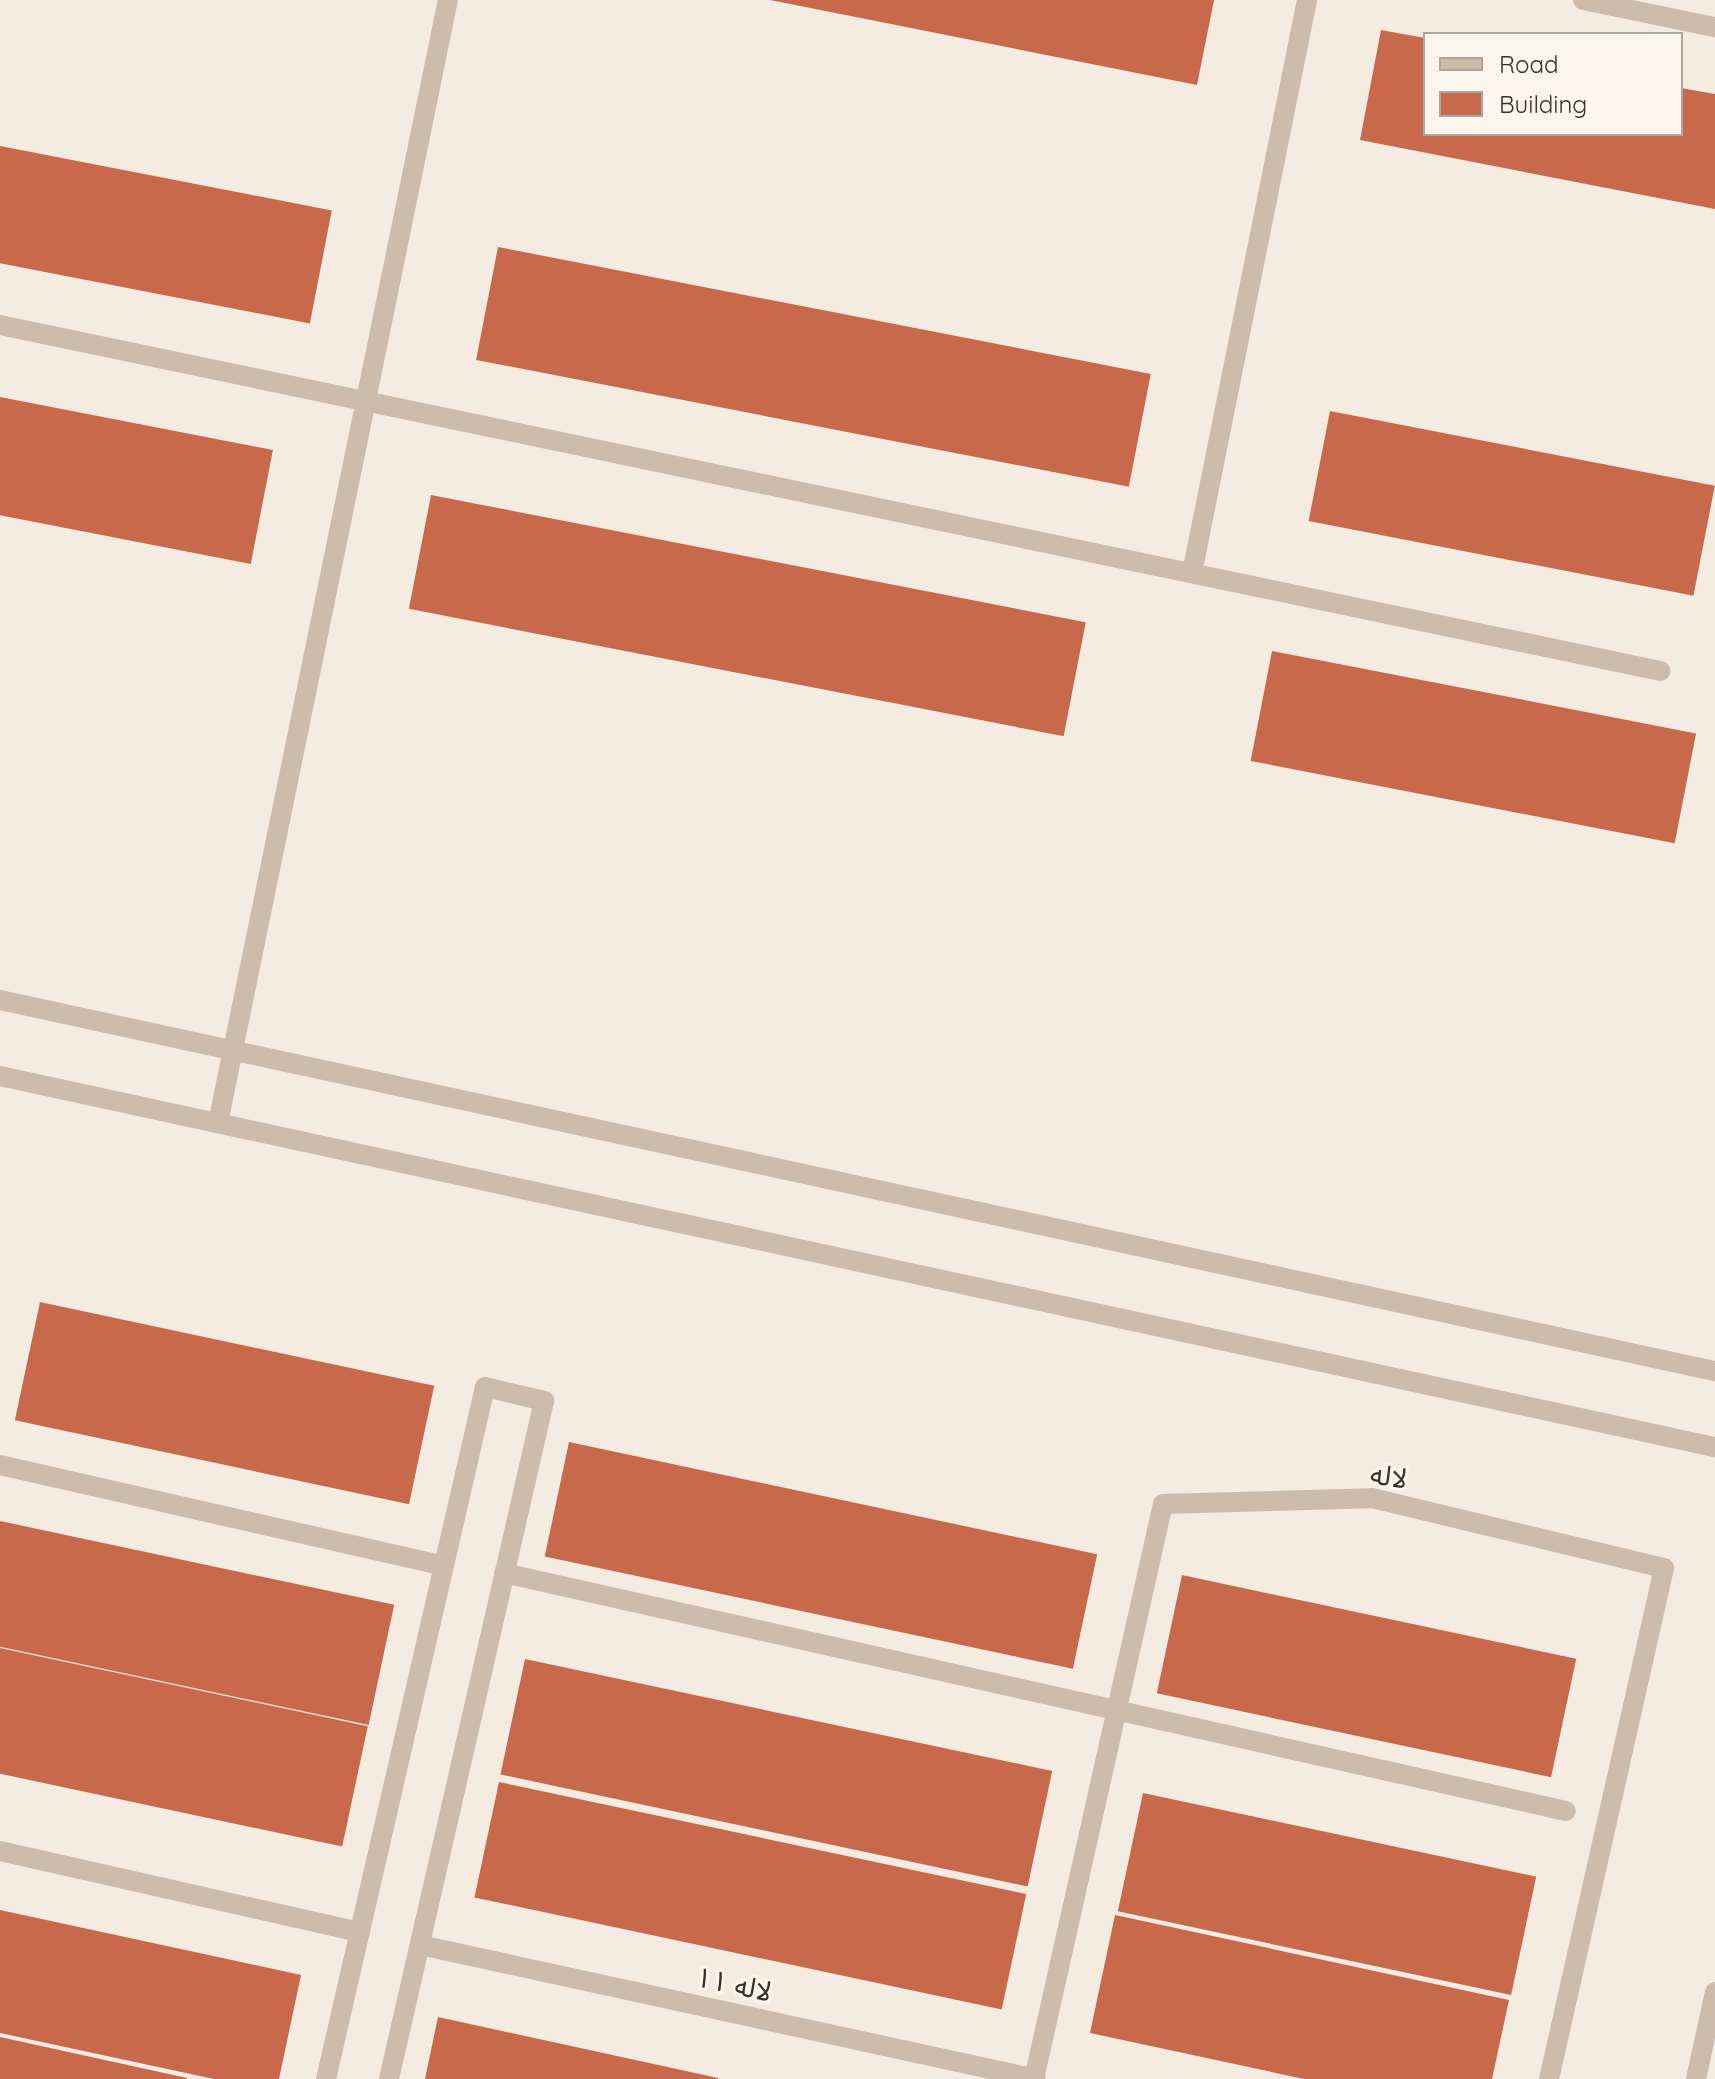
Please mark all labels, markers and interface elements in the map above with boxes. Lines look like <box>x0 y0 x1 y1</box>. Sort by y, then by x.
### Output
legend <box>1423 32 1683 136</box>
text: Road <box>1499 49 1559 79</box>
text: Building <box>1499 89 1587 119</box>
street label: لاله <box>1368 1456 1410 1496</box>
street label: لاله ۱۱ <box>693 1960 775 2008</box>

